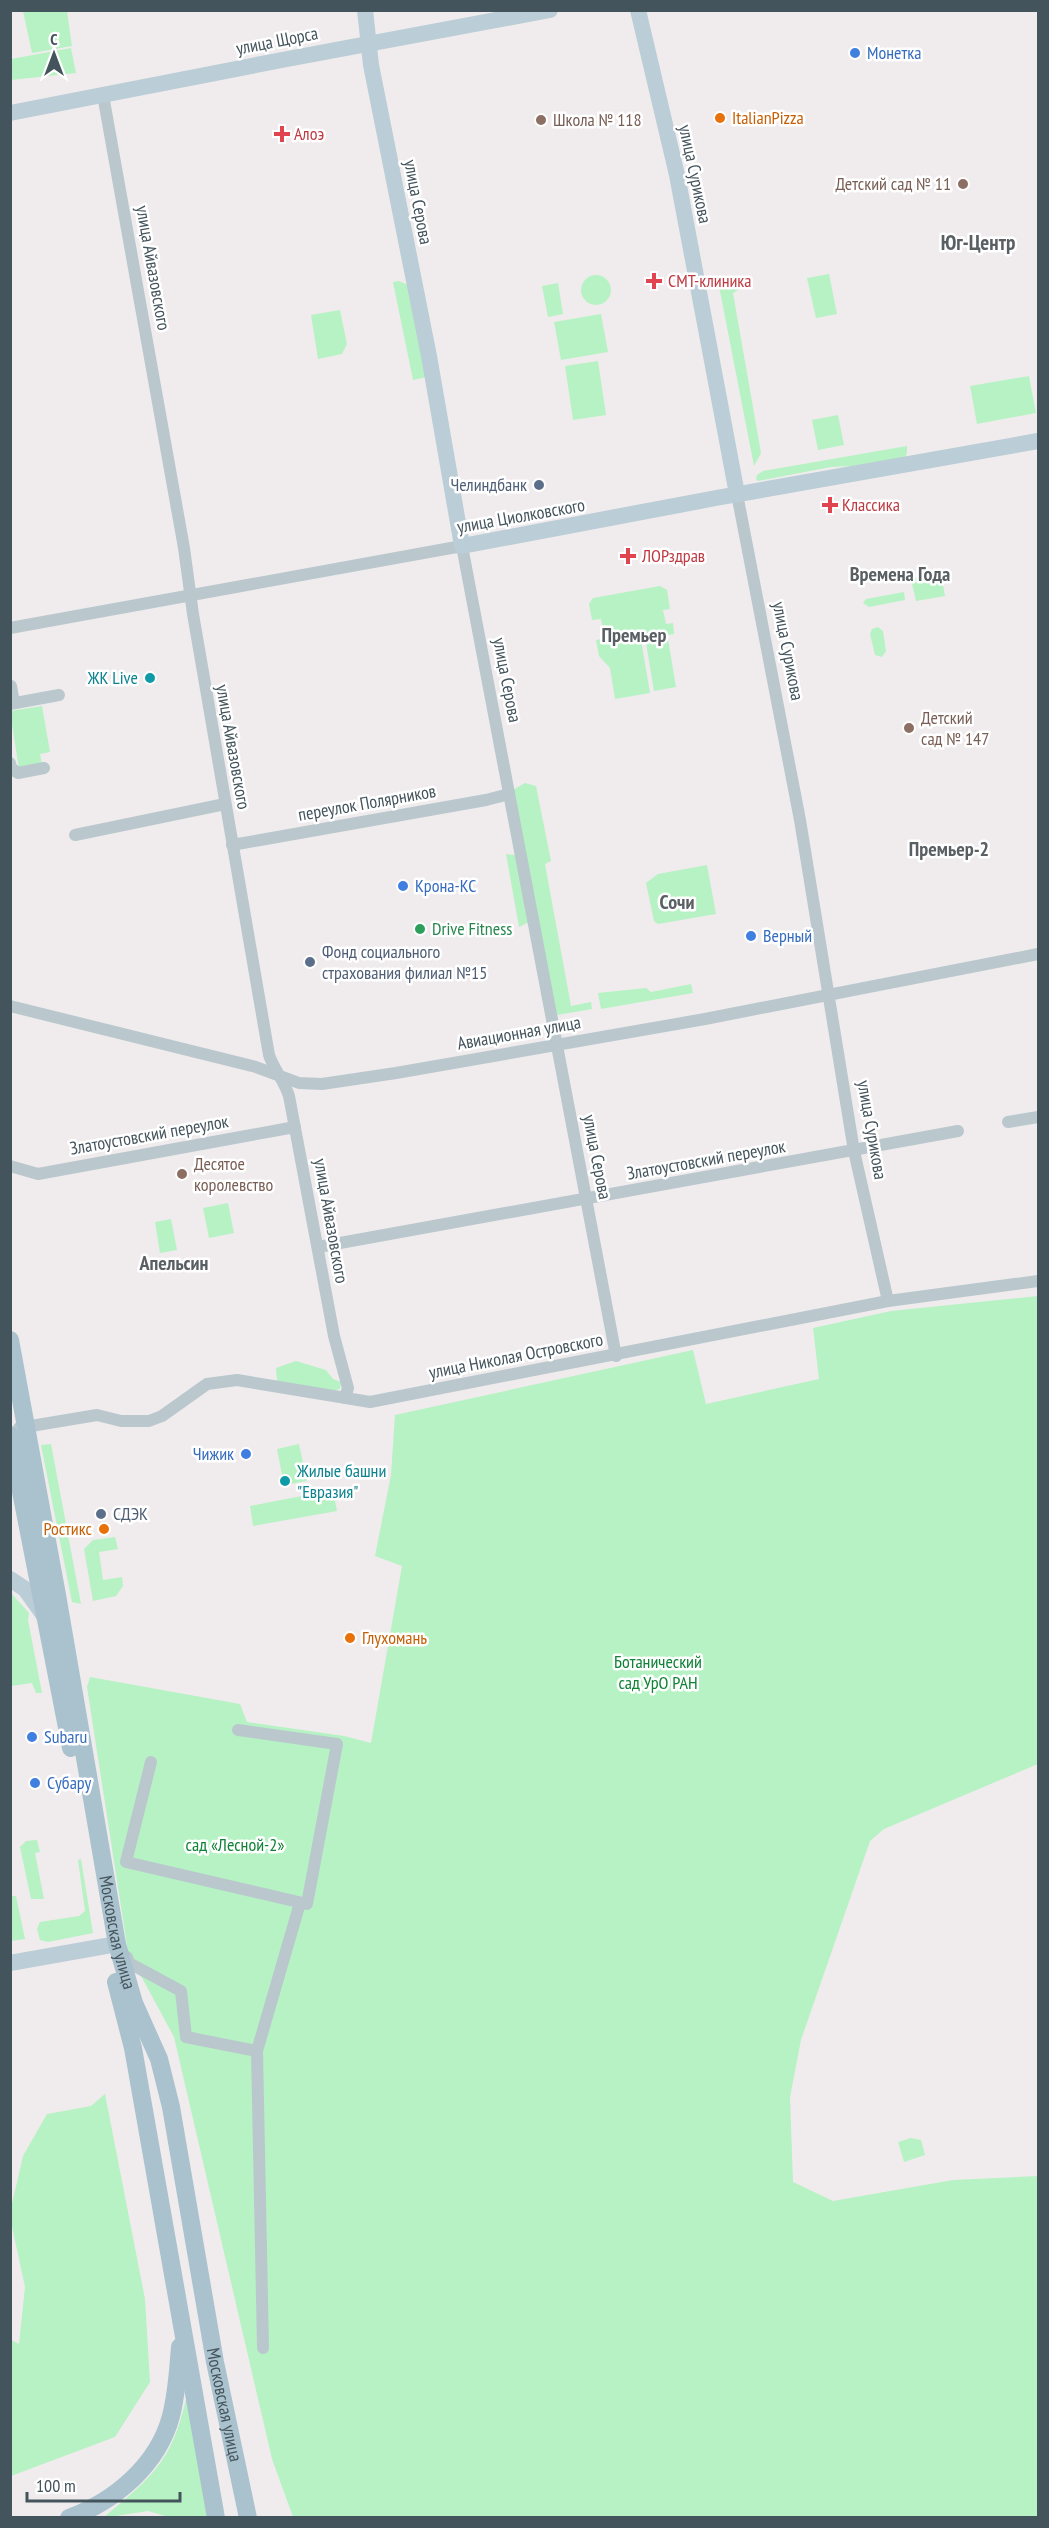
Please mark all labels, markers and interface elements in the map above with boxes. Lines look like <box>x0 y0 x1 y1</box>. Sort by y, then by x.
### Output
street label: улица Щорса <box>234 21 320 60</box>
north arrow <box>24 24 84 84</box>
text: С <box>50 29 58 49</box>
place label: Монетка <box>867 41 921 64</box>
marker: Монетка <box>848 46 862 60</box>
place label: ItalianPizza <box>732 106 804 129</box>
place label: Школа № 118 <box>553 108 642 131</box>
marker: ItalianPizza <box>713 111 727 125</box>
marker: Школа № 118 <box>534 113 548 127</box>
place label: Алоэ <box>294 122 324 145</box>
street label: улица Сурикова <box>674 122 717 225</box>
marker: Алоэ <box>275 127 289 141</box>
street label: улица Серова <box>399 158 438 246</box>
place label: Детский сад № 11 <box>835 172 951 195</box>
marker: Детский сад № 11 <box>956 177 970 191</box>
street label: улица Айвазовского <box>131 204 176 332</box>
district label: Юг-Центр <box>941 229 1015 256</box>
place label: СМТ-клиника <box>668 269 752 292</box>
marker: СМТ-клиника <box>645 272 663 290</box>
place label: Челиндбанк <box>450 473 527 496</box>
marker: Челиндбанк <box>532 478 546 492</box>
street label: улица Циолковского <box>455 493 587 538</box>
place label: Классика <box>842 493 900 516</box>
marker: Классика <box>823 498 837 512</box>
place label: ЛОРздрав <box>641 544 705 567</box>
marker: ЛОРздрав <box>619 547 637 565</box>
district label: Времена Года <box>850 561 950 587</box>
street label: улица Сурикова <box>768 599 809 702</box>
district label: Премьер <box>602 622 666 648</box>
street label: улица Серова <box>488 636 527 724</box>
place label: ЖК Live <box>87 666 138 689</box>
marker: ЖК Live <box>143 671 157 685</box>
street label: улица Айвазовского <box>211 683 256 811</box>
place label: Детский сад № 147 <box>921 706 989 750</box>
marker: Детский сад № 147 <box>902 721 916 735</box>
street label: переулок Полярников <box>296 779 438 826</box>
district label: Премьер-2 <box>909 836 989 862</box>
place label: Крона-КС <box>415 874 477 897</box>
marker: Крона-КС <box>396 879 410 893</box>
district label: Сочи <box>660 889 694 915</box>
place label: Drive Fitness <box>432 917 512 940</box>
marker: Drive Fitness <box>413 922 427 936</box>
place label: Верный <box>763 924 812 947</box>
marker: Верный <box>744 929 758 943</box>
place label: Фонд социального страхования филиал №15 <box>322 940 487 984</box>
marker: Фонд социального страхования филиал №15 <box>303 955 317 969</box>
street label: Авиационная улица <box>455 1010 582 1055</box>
street label: улица Сурикова <box>852 1078 893 1181</box>
street label: Златоустовский переулок <box>68 1109 230 1160</box>
street label: улица Серова <box>578 1113 617 1201</box>
street label: Златоустовский переулок <box>625 1134 787 1185</box>
place label: Десятое королевство <box>194 1152 273 1196</box>
street label: улица Айвазовского <box>309 1157 354 1285</box>
marker: Десятое королевство <box>175 1167 189 1181</box>
district label: Апельсин <box>138 1250 209 1276</box>
street label: улица Николая Островского <box>427 1327 605 1384</box>
place label: Чижик <box>193 1442 234 1465</box>
marker: Чижик <box>239 1447 253 1461</box>
place label: Жилые башни "Евразия" <box>296 1459 386 1503</box>
marker: Жилые башни "Евразия" <box>278 1474 292 1488</box>
place label: СДЭК <box>113 1502 148 1525</box>
marker: СДЭК <box>94 1507 108 1521</box>
place label: Ростикс <box>44 1517 93 1540</box>
marker: Ростикс <box>97 1522 111 1536</box>
place label: Глухомань <box>362 1626 427 1649</box>
marker: Глухомань <box>343 1631 357 1645</box>
park label: Ботанический сад УрО РАН <box>614 1650 702 1694</box>
place label: Subaru <box>44 1725 87 1748</box>
marker: Subaru <box>25 1730 39 1744</box>
place label: Субару <box>47 1771 91 1794</box>
marker: Субару <box>28 1776 42 1790</box>
park label: сад «Лесной-2» <box>186 1833 284 1856</box>
street label: Московская улица <box>94 1874 141 1992</box>
street label: Московская улица <box>202 2346 248 2464</box>
scale bar <box>27 2465 180 2503</box>
text: 100 m <box>36 2474 76 2497</box>

